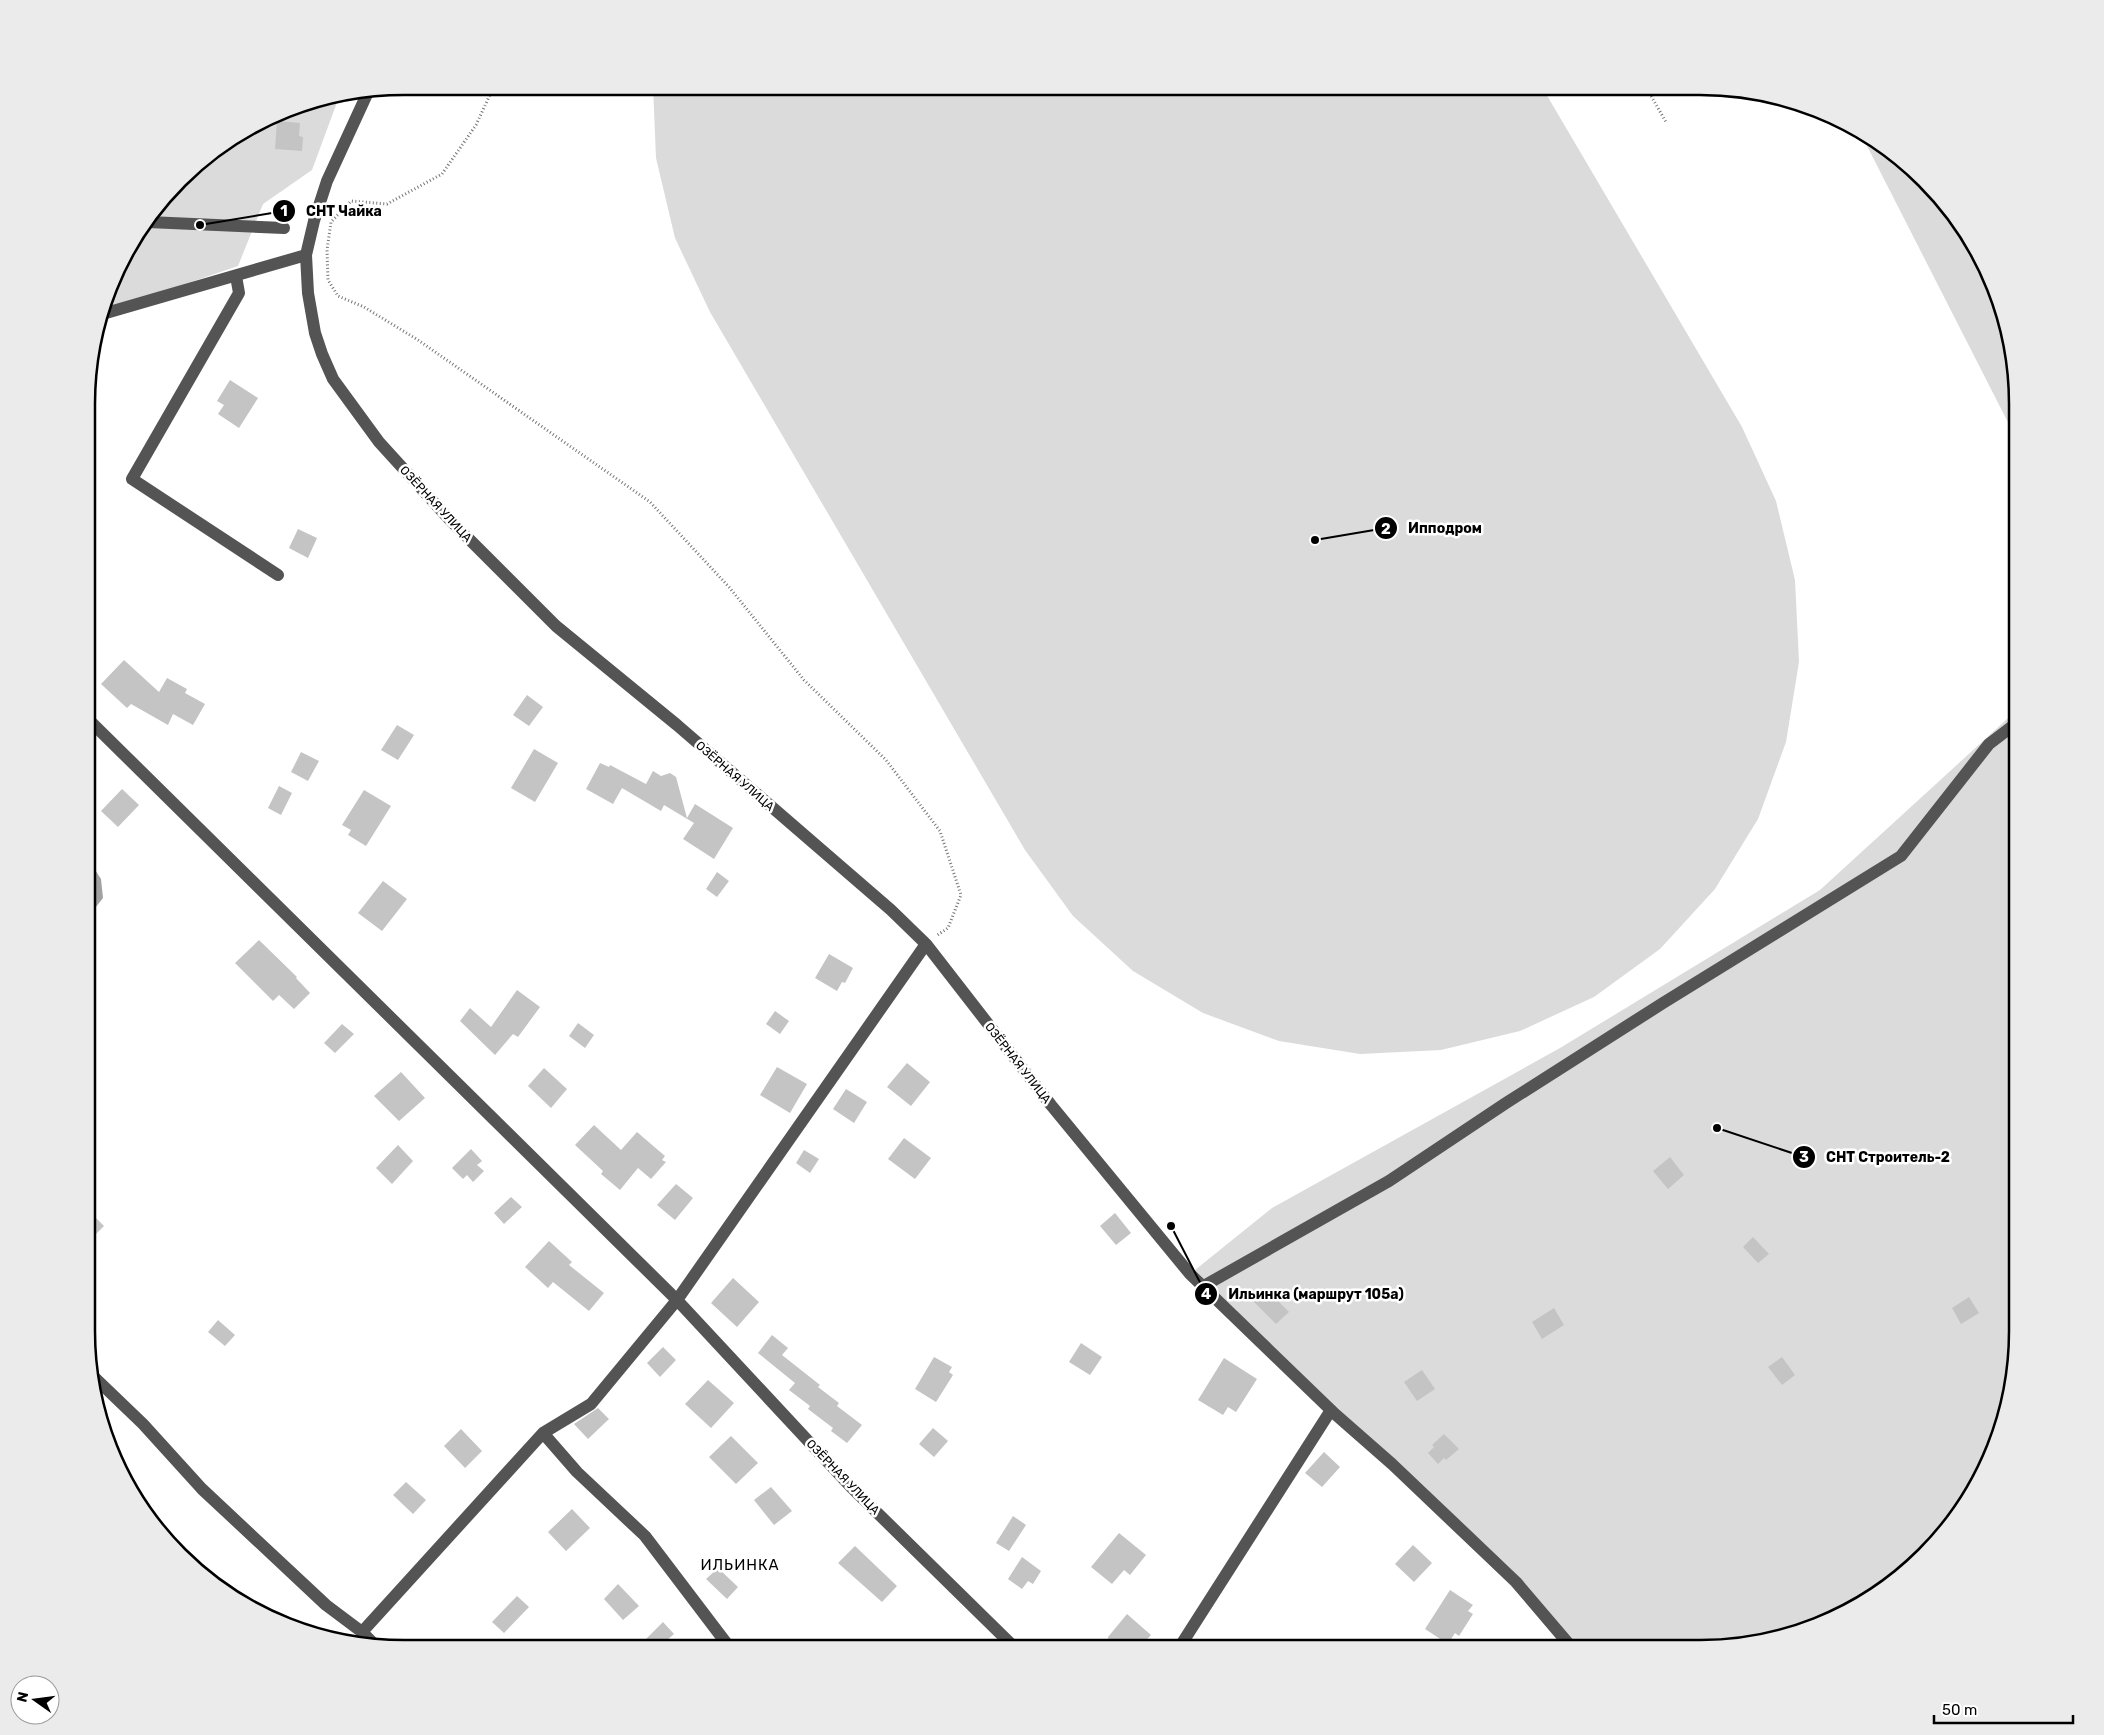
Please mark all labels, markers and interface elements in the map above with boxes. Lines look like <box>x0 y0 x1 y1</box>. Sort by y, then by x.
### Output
callout: СНТ Чайка <box>271 196 392 225</box>
text: 1 <box>280 202 288 220</box>
text: СНТ Чайка <box>306 203 382 220</box>
street label: ОЗЁРНАЯ УЛИЦА <box>397 463 475 545</box>
callout: Ипподром <box>1373 514 1492 543</box>
text: 2 <box>1381 520 1391 538</box>
text: Ипподром <box>1408 520 1482 537</box>
street label: ОЗЁРНАЯ УЛИЦА <box>693 738 777 814</box>
street label: ОЗЁРНАЯ УЛИЦА <box>982 1020 1054 1106</box>
callout: СНТ Строитель-2 <box>1791 1143 1960 1172</box>
text: 3 <box>1799 1148 1809 1166</box>
text: СНТ Строитель-2 <box>1826 1149 1950 1166</box>
callout: Ильинка (маршрут 105а) <box>1193 1279 1414 1308</box>
text: 4 <box>1201 1285 1211 1303</box>
text: Ильинка (маршрут 105а) <box>1228 1286 1404 1303</box>
street label: ОЗЁРНАЯ УЛИЦА <box>804 1437 882 1517</box>
district label: ИЛЬИНКА <box>700 1556 780 1574</box>
north arrow <box>10 1675 60 1725</box>
text: N <box>13 1690 32 1704</box>
scale bar <box>1934 1692 2073 1724</box>
text: 50 m <box>1942 1701 1977 1719</box>

